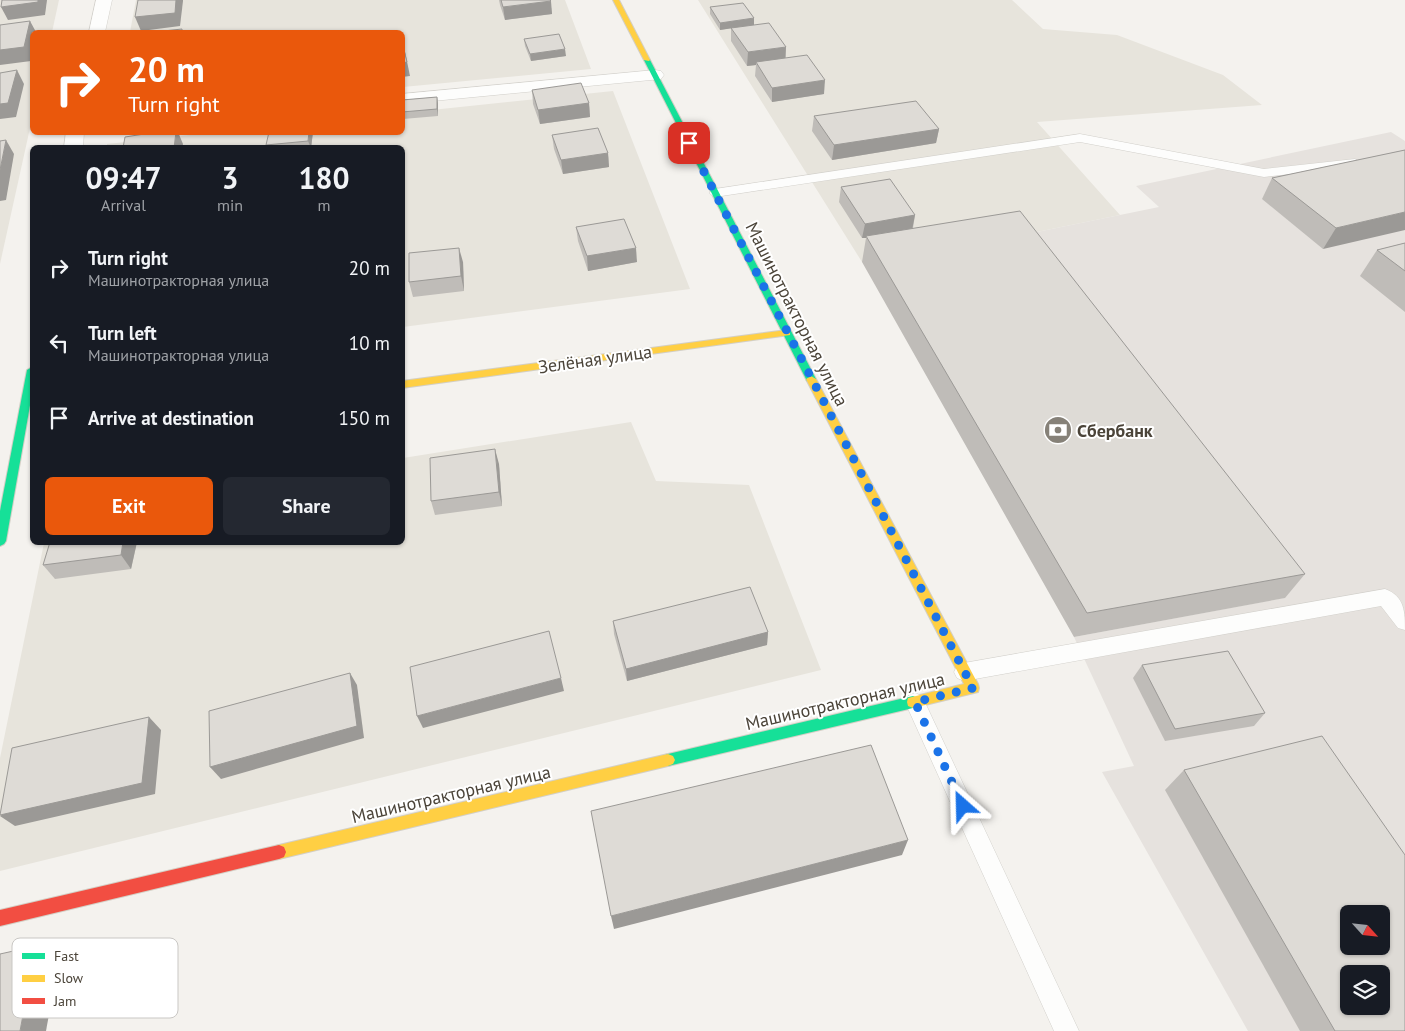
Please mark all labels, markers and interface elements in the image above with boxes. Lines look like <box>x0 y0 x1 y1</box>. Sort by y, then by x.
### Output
text: 20 m <box>128 46 205 92</box>
icon: right <box>45 50 110 115</box>
text: Turn right <box>128 90 220 118</box>
pin <box>668 122 710 164</box>
icon: arrive <box>675 129 703 157</box>
text: 09:47 <box>85 158 162 197</box>
text: 3 <box>222 158 239 197</box>
text: 180 <box>298 158 350 197</box>
text: Arrival <box>101 195 146 215</box>
text: min <box>217 195 243 215</box>
text: m <box>318 195 331 215</box>
street label: Машинотракторная улица <box>740 218 854 410</box>
text: Turn right <box>88 246 168 270</box>
icon: right <box>45 254 73 282</box>
text: 20 m <box>349 256 390 280</box>
text: Машинотракторная улица <box>88 270 269 290</box>
text: Turn left <box>88 321 157 345</box>
icon: left <box>45 329 73 357</box>
text: 10 m <box>349 331 390 355</box>
street label: Зелёная улица <box>537 340 653 378</box>
text: Машинотракторная улица <box>88 345 269 365</box>
icon: arrive <box>45 404 73 432</box>
text: Arrive at destination <box>88 406 254 430</box>
text: 150 m <box>338 406 390 430</box>
bank icon: Сбербанк <box>1043 415 1073 445</box>
place label: Сбербанк <box>1077 419 1153 442</box>
button: Exit <box>45 477 213 535</box>
button: Share <box>223 477 390 535</box>
street label: Машинотракторная улица <box>743 667 947 735</box>
street label: Машинотракторная улица <box>349 760 553 828</box>
position arrow <box>936 779 988 831</box>
north arrow <box>1340 905 1390 955</box>
map controls <box>1340 905 1390 1015</box>
legend <box>12 938 178 1018</box>
text: Fast <box>54 947 79 965</box>
button: layers <box>1340 965 1390 1015</box>
text: Slow <box>54 969 84 987</box>
text: Jam <box>53 992 76 1010</box>

